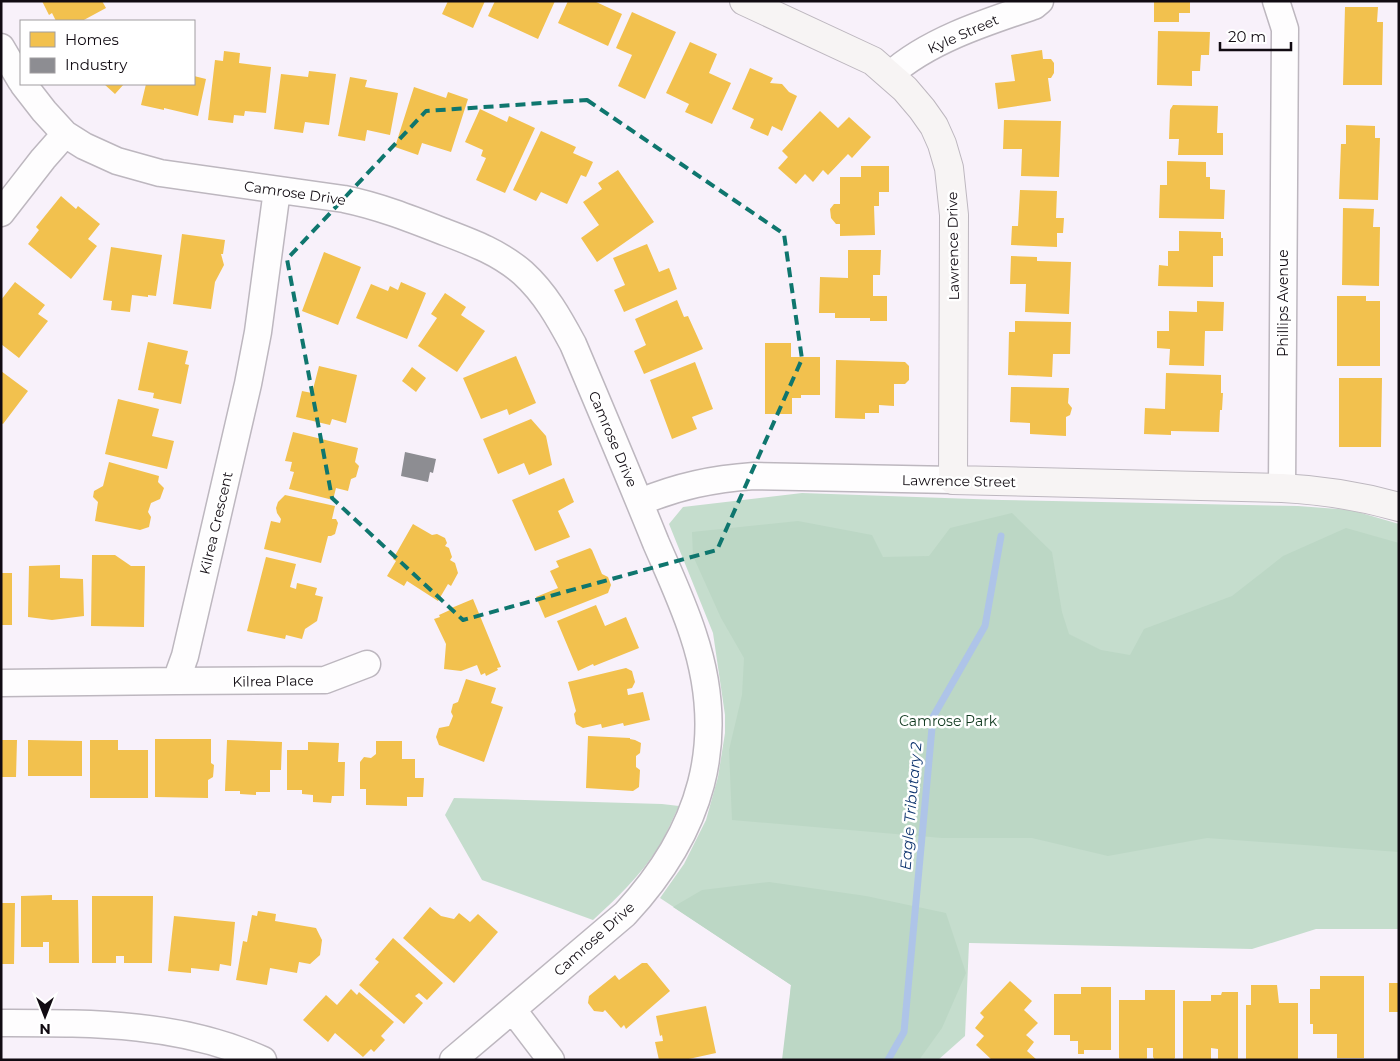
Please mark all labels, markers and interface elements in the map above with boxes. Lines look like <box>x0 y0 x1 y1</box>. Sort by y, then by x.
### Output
street label: Kyle Street <box>925 10 1002 58</box>
legend <box>20 20 195 85</box>
scale bar <box>1220 20 1291 52</box>
text: 20 m <box>1228 27 1266 46</box>
text: Homes <box>65 30 119 49</box>
text: Industry <box>65 55 128 74</box>
street label: Camrose Drive <box>243 177 347 209</box>
street label: Lawrence Drive <box>943 192 963 300</box>
street label: Phillips Avenue <box>1274 249 1292 357</box>
street label: Camrose Drive <box>585 388 641 490</box>
street label: Kilrea Crescent <box>195 469 237 576</box>
street label: Lawrence Street <box>902 471 1017 491</box>
street label: Kilrea Place <box>232 671 314 691</box>
park label: Camrose Park <box>899 712 998 730</box>
water label: Eagle Tributary 2 <box>895 741 926 871</box>
street label: Camrose Drive <box>550 898 638 980</box>
north arrow <box>20 991 70 1041</box>
text: N <box>39 1020 51 1038</box>

